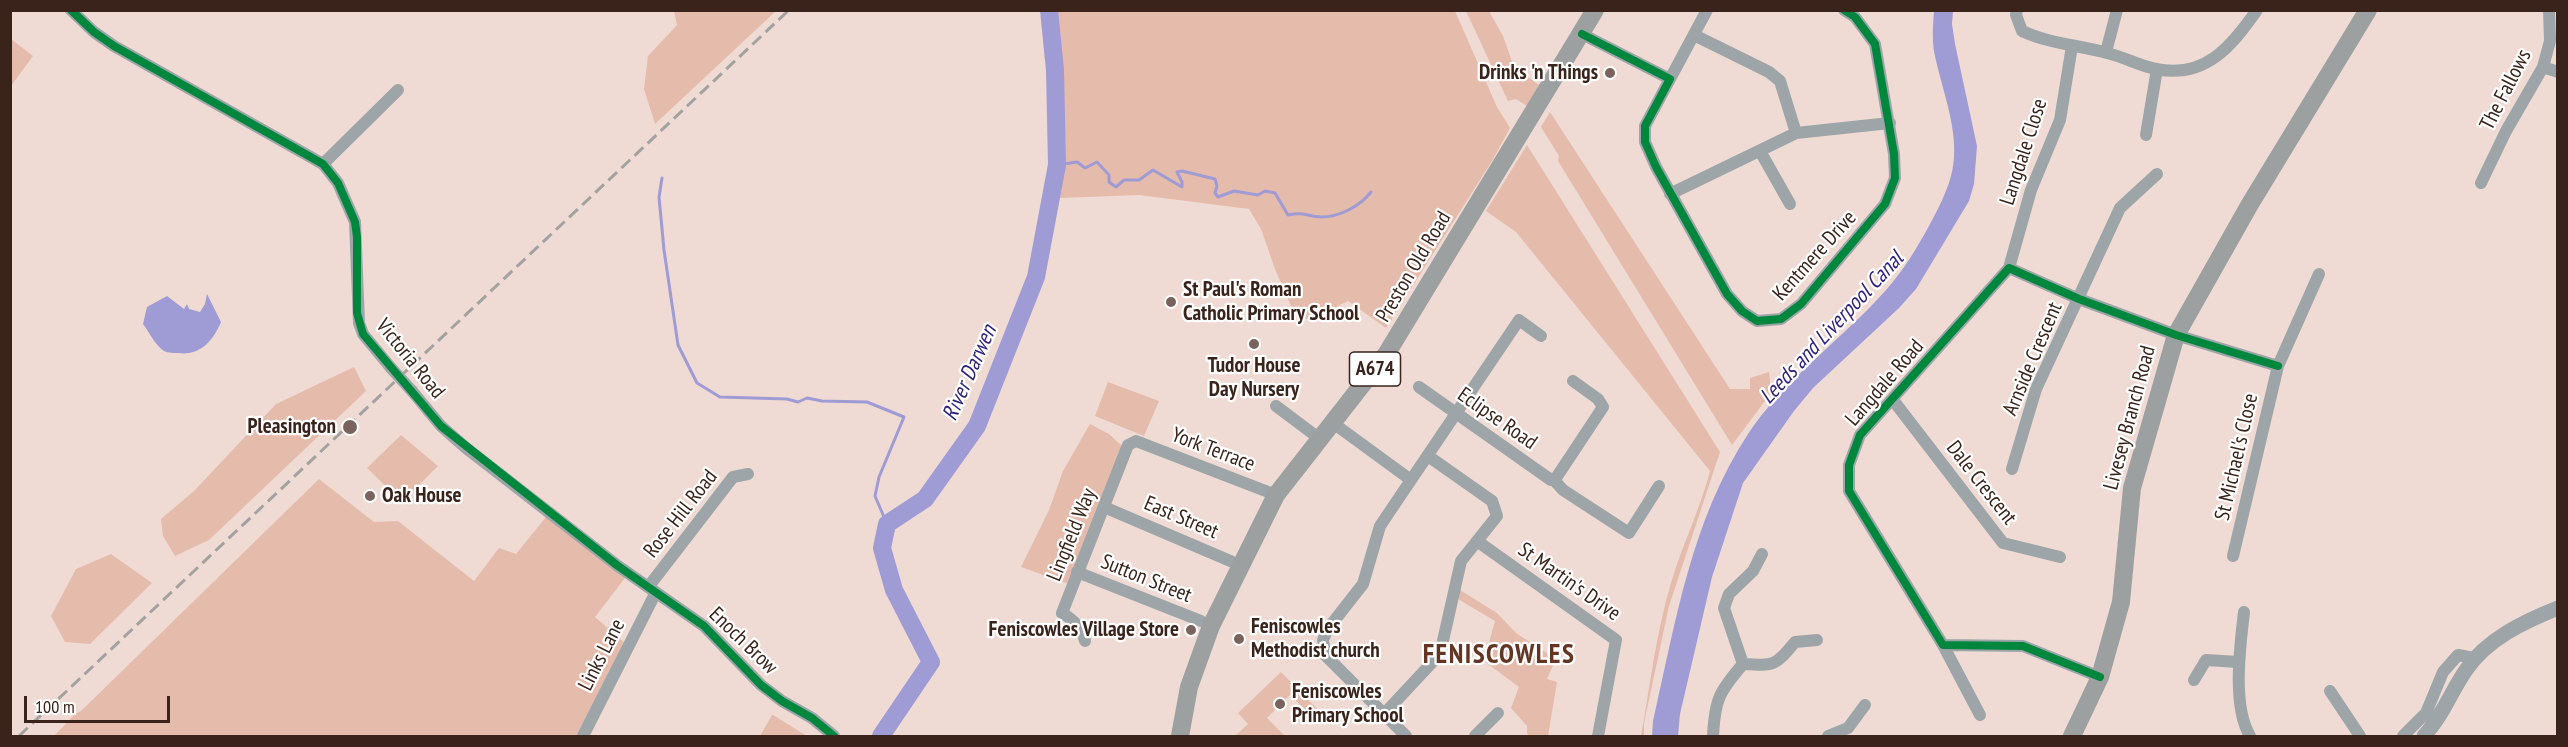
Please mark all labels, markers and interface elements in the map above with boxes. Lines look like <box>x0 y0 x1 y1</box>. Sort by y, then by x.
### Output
street label: The Fallows <box>2475 46 2537 134</box>
place label: Drinks 'n Things <box>1479 60 1598 86</box>
marker: Drinks 'n Things <box>1603 66 1617 80</box>
street label: Langdale Close <box>1995 96 2053 208</box>
street label: Kentmere Drive <box>1768 206 1862 306</box>
street label: Preston Old Road <box>1371 207 1457 327</box>
water label: Leeds and Liverpool Canal <box>1755 246 1909 410</box>
place label: St Paul's Roman Catholic Primary School <box>1183 277 1359 327</box>
marker: St Paul's Roman Catholic Primary School <box>1164 295 1178 309</box>
street label: Arnside Crescent <box>1998 299 2068 419</box>
street label: Victoria Road <box>370 314 450 404</box>
water label: River Darwen <box>937 321 1003 425</box>
street label: Langdale Road <box>1841 335 1929 431</box>
marker: Tudor House Day Nursery <box>1247 337 1261 351</box>
street label: Livesey Branch Road <box>2099 343 2161 493</box>
road number: A674 <box>1350 352 1400 386</box>
place label: Tudor House Day Nursery <box>1208 353 1300 403</box>
street label: Eclipse Road <box>1452 383 1542 455</box>
street label: St Michael's Close <box>2210 391 2264 523</box>
place label: Pleasington <box>248 414 336 440</box>
marker: Pleasington <box>341 418 359 436</box>
street label: York Terrace <box>1168 423 1258 477</box>
street label: Dale Crescent <box>1941 436 2021 530</box>
street label: Rose Hill Road <box>639 465 723 563</box>
place label: Oak House <box>382 483 461 509</box>
street label: Lingfield Way <box>1042 485 1102 585</box>
marker: Oak House <box>363 489 377 503</box>
street label: East Street <box>1140 491 1222 545</box>
street label: St Martin's Drive <box>1513 537 1625 627</box>
street label: Sutton Street <box>1097 549 1195 609</box>
street label: Enoch Brow <box>704 602 782 680</box>
place label: Feniscowles Methodist church <box>1251 614 1380 664</box>
street label: Links Lane <box>573 615 631 695</box>
place label: Feniscowles Village Store <box>989 617 1179 643</box>
marker: Feniscowles Village Store <box>1184 623 1198 637</box>
marker: Feniscowles Methodist church <box>1232 632 1246 646</box>
district label: FENISCOWLES <box>1423 639 1575 671</box>
place label: Feniscowles Primary School <box>1292 679 1404 729</box>
scale bar <box>27 684 172 722</box>
text: 100 m <box>35 695 75 718</box>
marker: Feniscowles Primary School <box>1273 697 1287 711</box>

